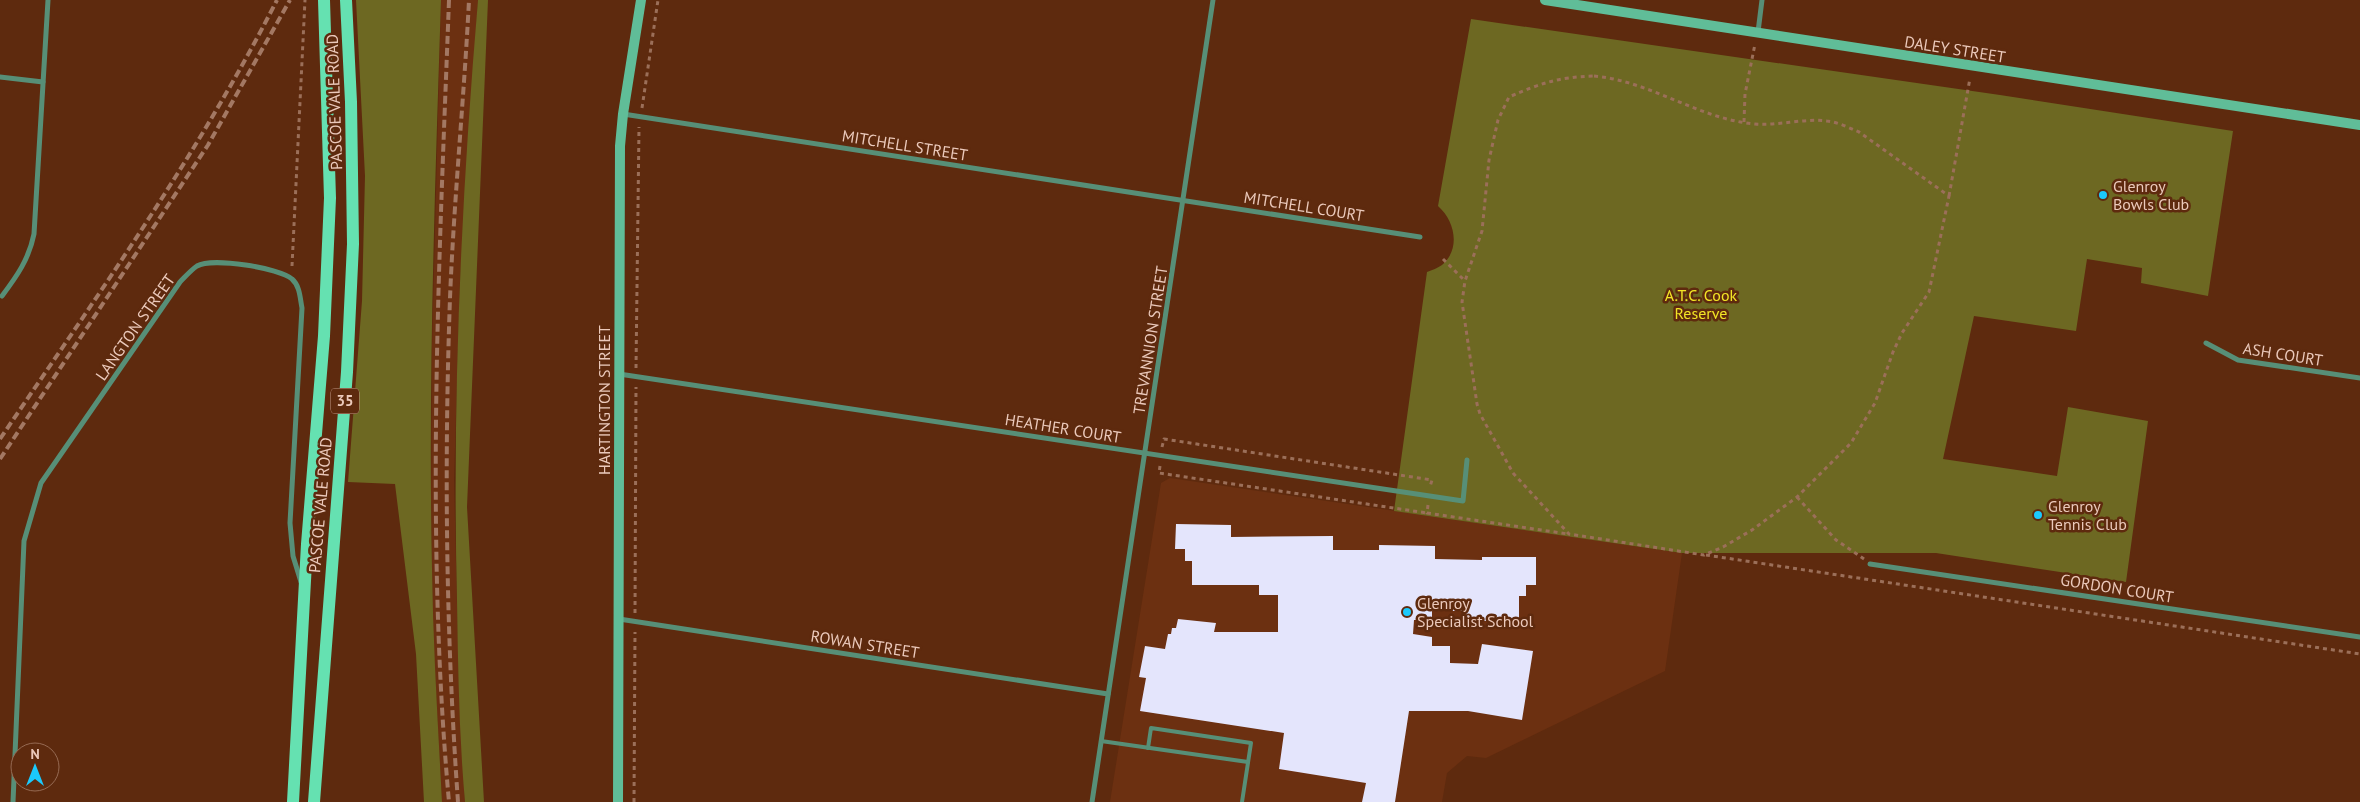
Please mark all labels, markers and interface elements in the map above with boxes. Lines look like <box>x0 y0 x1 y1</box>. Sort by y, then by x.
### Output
street label: DALEY STREET <box>1903 31 2007 67</box>
street label: PASCOE VALE ROAD <box>322 34 346 170</box>
street label: MITCHELL STREET <box>841 125 969 165</box>
place label: Glenroy Bowls Club <box>2113 176 2189 214</box>
street label: MITCHELL COURT <box>1242 187 1366 225</box>
marker: Glenroy Bowls Club <box>2097 189 2109 201</box>
street label: TREVANNION STREET <box>1128 264 1172 416</box>
street label: LANGTON STREET <box>91 270 179 384</box>
park label: A.T.C. Cook Reserve <box>1665 285 1738 323</box>
street label: HARTINGTON STREET <box>594 325 614 475</box>
street label: ASH COURT <box>2242 338 2324 370</box>
road number: 35 <box>331 388 359 414</box>
street label: HEATHER COURT <box>1004 409 1123 447</box>
street label: PASCOE VALE ROAD <box>304 436 336 574</box>
place label: Glenroy Tennis Club <box>2048 496 2127 534</box>
marker: Glenroy Tennis Club <box>2032 509 2044 521</box>
street label: GORDON COURT <box>2059 569 2175 607</box>
place label: Glenroy Specialist School <box>1417 593 1534 631</box>
marker: Glenroy Specialist School <box>1401 606 1413 618</box>
street label: ROWAN STREET <box>809 626 921 662</box>
north arrow <box>10 742 60 792</box>
text: N <box>30 745 40 763</box>

